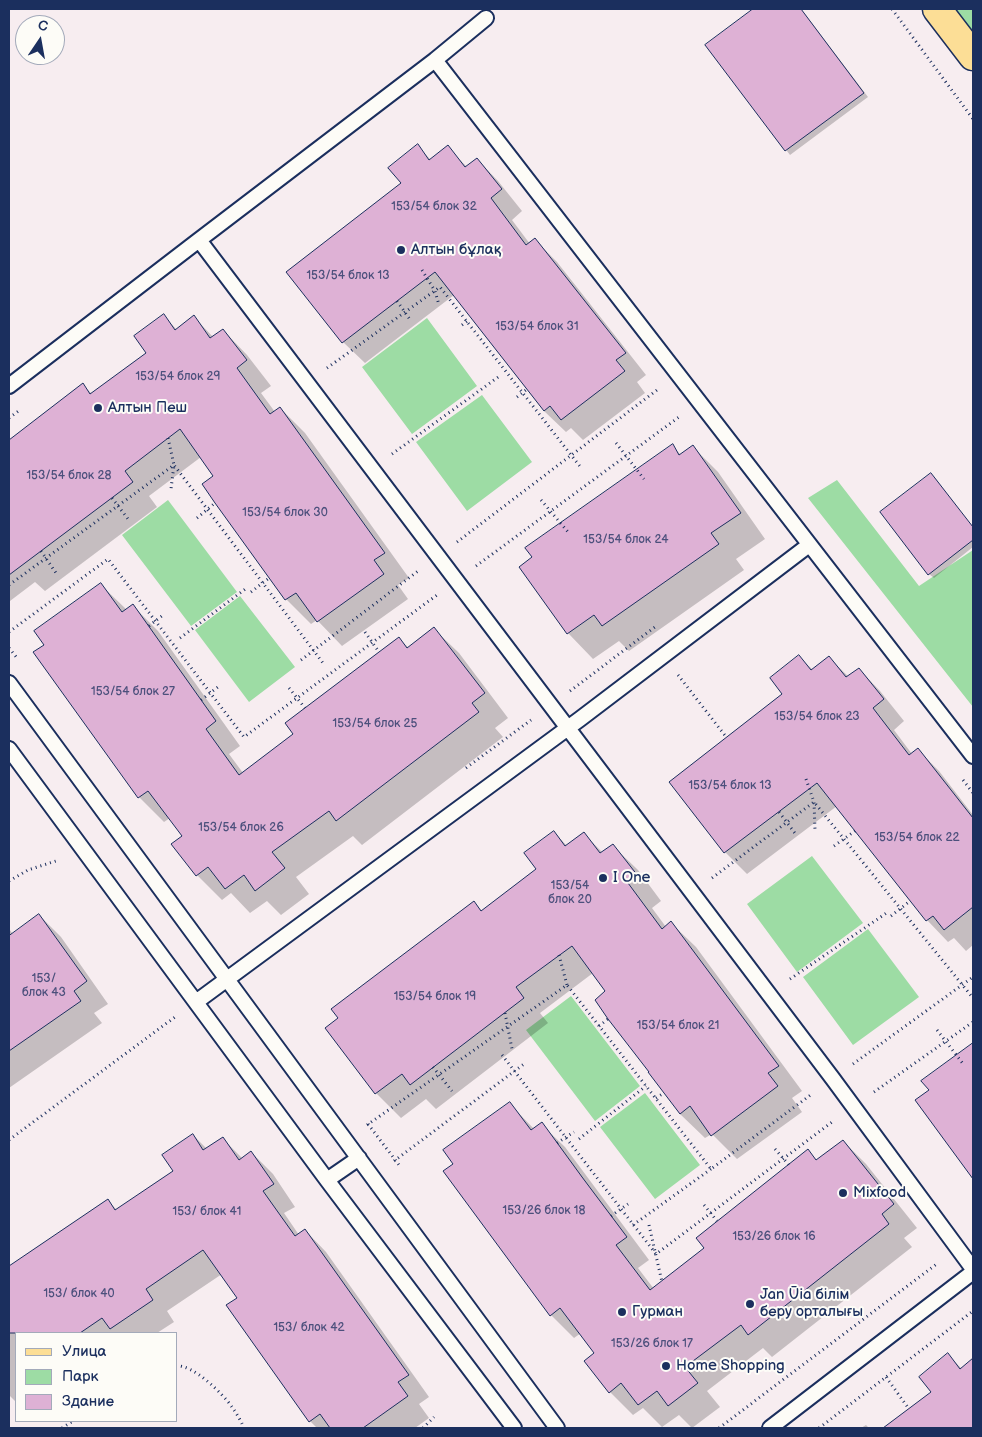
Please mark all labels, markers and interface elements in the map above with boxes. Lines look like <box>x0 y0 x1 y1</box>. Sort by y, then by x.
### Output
north arrow <box>15 15 65 65</box>
text: С <box>36 16 50 35</box>
house number: 153/54 блок 32 <box>391 200 477 214</box>
place label: Алтын бұлақ <box>411 241 501 259</box>
marker: Алтын бұлақ <box>395 244 407 256</box>
house number: 153/54 блок 13 <box>306 269 390 283</box>
house number: 153/54 блок 31 <box>495 320 579 334</box>
house number: 153/54 блок 29 <box>135 370 221 384</box>
place label: Алтын Пеш <box>108 399 187 417</box>
marker: Алтын Пеш <box>92 402 104 414</box>
house number: 153/54 блок 28 <box>26 469 112 483</box>
house number: 153/54 блок 30 <box>242 506 328 520</box>
house number: 153/54 блок 24 <box>583 533 669 547</box>
house number: 153/54 блок 27 <box>91 685 175 699</box>
house number: 153/54 блок 23 <box>774 710 860 724</box>
house number: 153/54 блок 25 <box>333 717 417 731</box>
house number: 153/54 блок 13 <box>688 779 772 793</box>
house number: 153/54 блок 26 <box>198 821 284 835</box>
house number: 153/54 блок 22 <box>874 831 960 845</box>
place label: I One <box>613 869 650 887</box>
marker: I One <box>597 872 609 884</box>
house number: 153/54 блок 20 <box>548 879 592 907</box>
house number: 153/ блок 43 <box>22 972 66 1000</box>
house number: 153/54 блок 19 <box>394 990 476 1004</box>
house number: 153/54 блок 21 <box>637 1019 719 1033</box>
place label: Mixfood <box>853 1184 906 1202</box>
marker: Mixfood <box>837 1187 849 1199</box>
house number: 153/26 блок 18 <box>503 1204 585 1218</box>
house number: 153/ блок 41 <box>173 1205 241 1219</box>
house number: 153/26 блок 16 <box>732 1230 816 1244</box>
place label: Jan Ūia білім беру орталығы <box>760 1286 863 1321</box>
house number: 153/ блок 40 <box>43 1287 115 1301</box>
marker: Jan Ūia білім беру орталығы <box>744 1298 756 1310</box>
place label: Гурман <box>632 1303 683 1321</box>
marker: Гурман <box>616 1306 628 1318</box>
house number: 153/ блок 42 <box>273 1321 345 1335</box>
legend <box>15 1332 178 1422</box>
house number: 153/26 блок 17 <box>611 1337 693 1351</box>
text: Улица <box>62 1342 106 1361</box>
place label: Home Shopping <box>676 1357 785 1375</box>
marker: Home Shopping <box>660 1360 672 1372</box>
text: Парк <box>62 1367 99 1386</box>
text: Здание <box>62 1392 114 1411</box>

